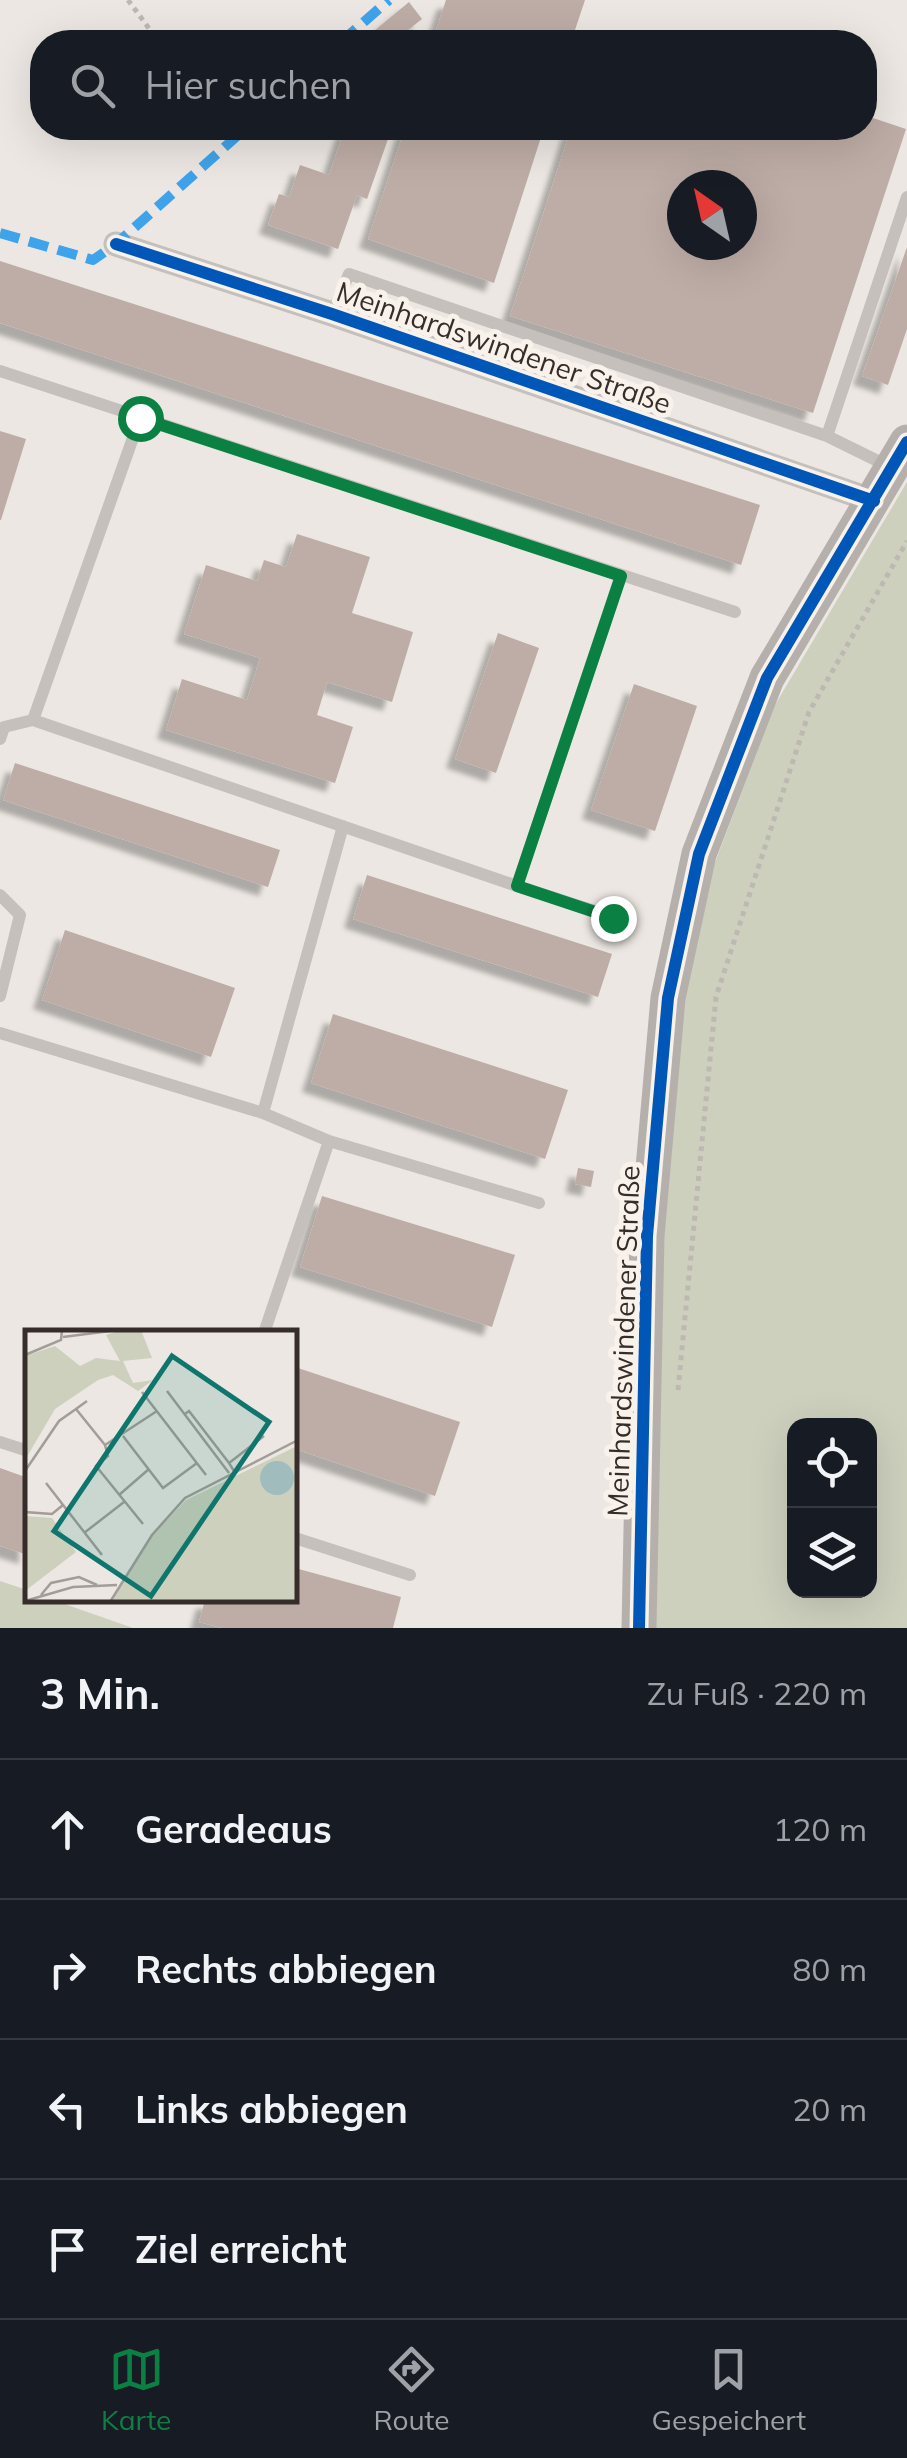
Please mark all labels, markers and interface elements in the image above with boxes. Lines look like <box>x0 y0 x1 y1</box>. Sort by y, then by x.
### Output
search box <box>30 30 877 140</box>
icon: search <box>65 58 120 113</box>
text: Hier suchen <box>145 61 352 109</box>
north arrow <box>667 170 757 260</box>
street label: Meinhardswindener Straße <box>332 273 676 421</box>
route start <box>118 396 164 442</box>
route end <box>591 896 637 942</box>
street label: Meinhardswindener Straße <box>599 1165 647 1517</box>
inset map <box>25 1330 298 1603</box>
map controls <box>787 1418 877 1598</box>
button: locate <box>787 1418 877 1508</box>
button: layers <box>787 1508 877 1598</box>
text: 3 Min. <box>40 1667 160 1720</box>
text: Zu Fuß · 220 m <box>647 1673 867 1713</box>
icon: ahead <box>40 1802 95 1857</box>
text: Geradeaus <box>135 1805 332 1853</box>
text: 120 m <box>773 1809 867 1849</box>
icon: right <box>40 1942 95 1997</box>
text: Rechts abbiegen <box>135 1945 437 1993</box>
text: 80 m <box>792 1949 867 1989</box>
icon: left <box>40 2082 95 2137</box>
text: Links abbiegen <box>135 2085 408 2133</box>
text: 20 m <box>792 2089 867 2129</box>
icon: arrive <box>40 2222 95 2277</box>
text: Ziel erreicht <box>135 2225 347 2273</box>
tab: Karte <box>101 2342 171 2437</box>
tab: Route <box>373 2342 449 2437</box>
tab: Gespeichert <box>651 2342 806 2437</box>

